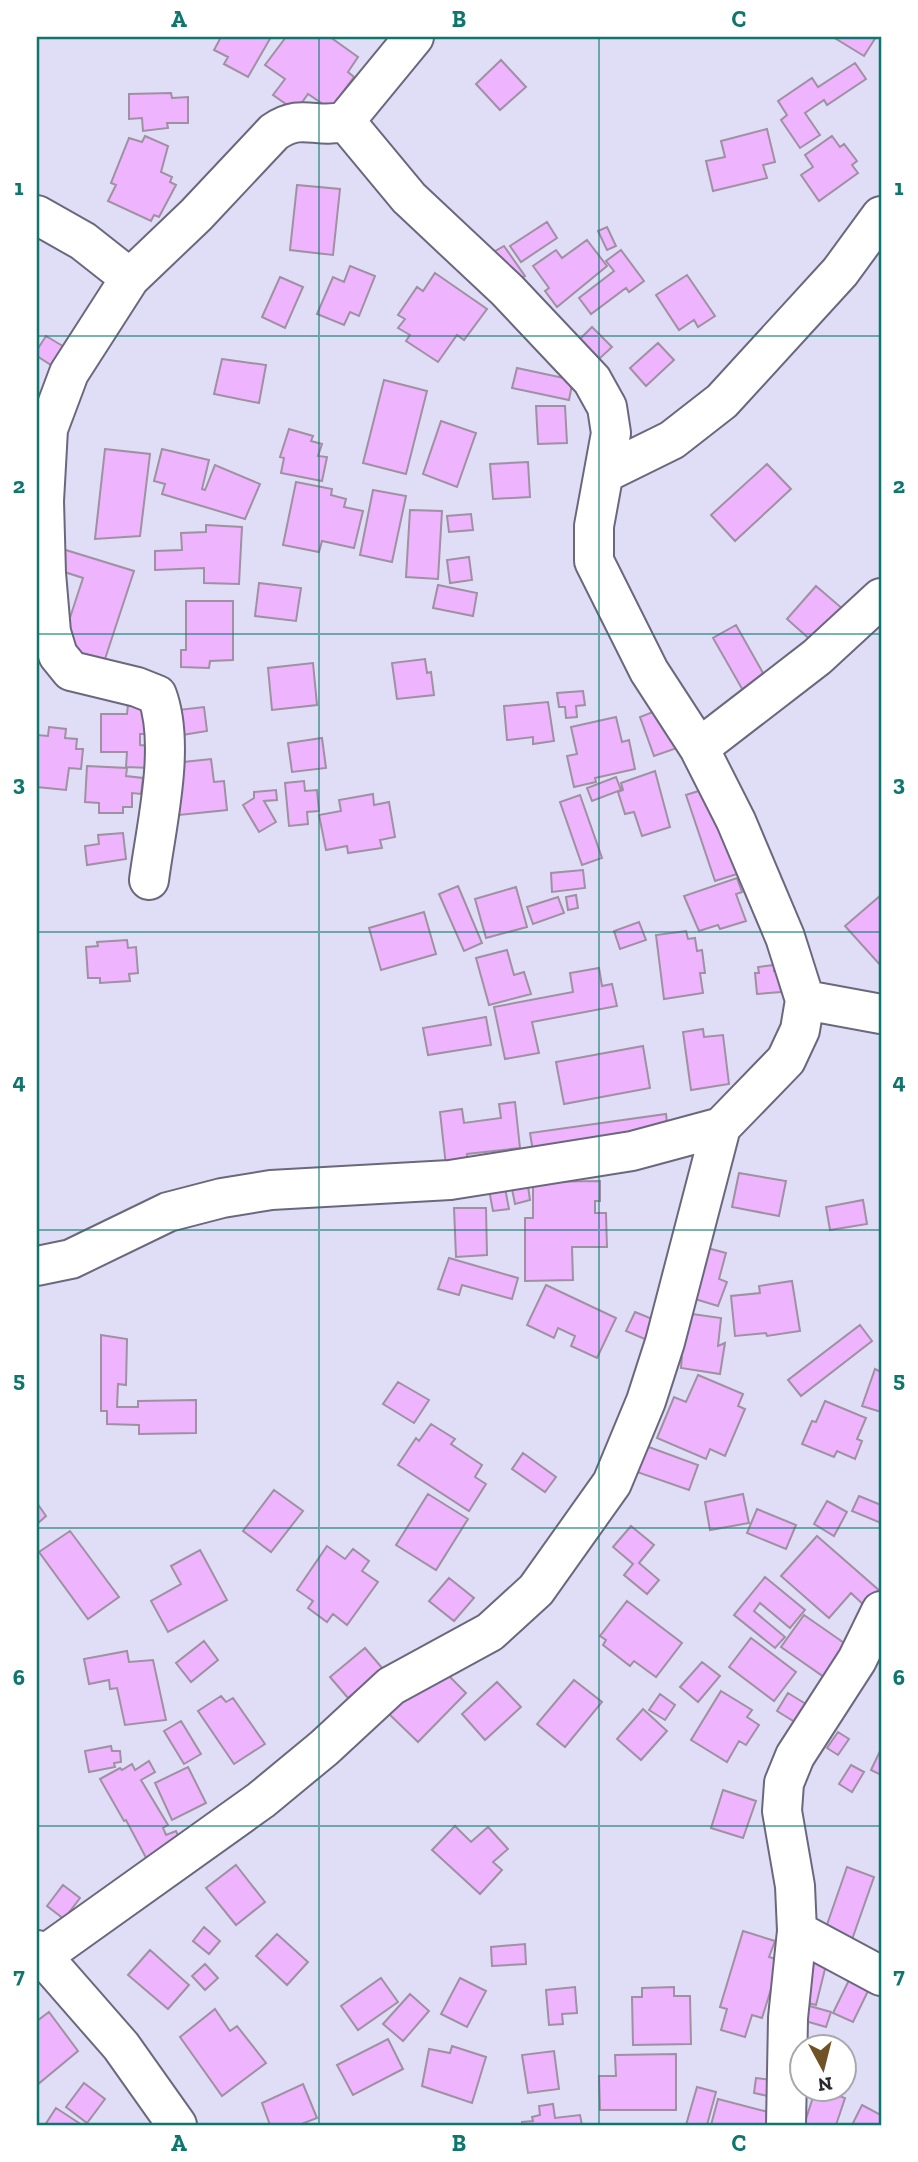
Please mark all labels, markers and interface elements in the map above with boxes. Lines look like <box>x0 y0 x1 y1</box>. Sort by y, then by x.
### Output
text: A <box>171 5 187 33</box>
text: B <box>452 5 466 33</box>
text: C <box>732 5 746 33</box>
text: 1 <box>14 173 24 201</box>
text: 1 <box>894 173 904 201</box>
text: 2 <box>13 471 25 499</box>
text: 2 <box>893 471 905 499</box>
text: 3 <box>13 769 25 797</box>
text: 3 <box>893 769 905 797</box>
text: 4 <box>12 1067 26 1095</box>
text: 4 <box>892 1067 906 1095</box>
text: 5 <box>13 1365 25 1393</box>
text: 5 <box>893 1365 905 1393</box>
text: 6 <box>13 1663 25 1691</box>
text: 6 <box>893 1663 905 1691</box>
text: 7 <box>13 1961 25 1989</box>
text: 7 <box>893 1961 905 1989</box>
north arrow <box>788 2032 858 2102</box>
text: N <box>816 2072 834 2097</box>
text: A <box>171 2129 187 2157</box>
text: B <box>452 2129 466 2157</box>
text: C <box>732 2129 746 2157</box>

